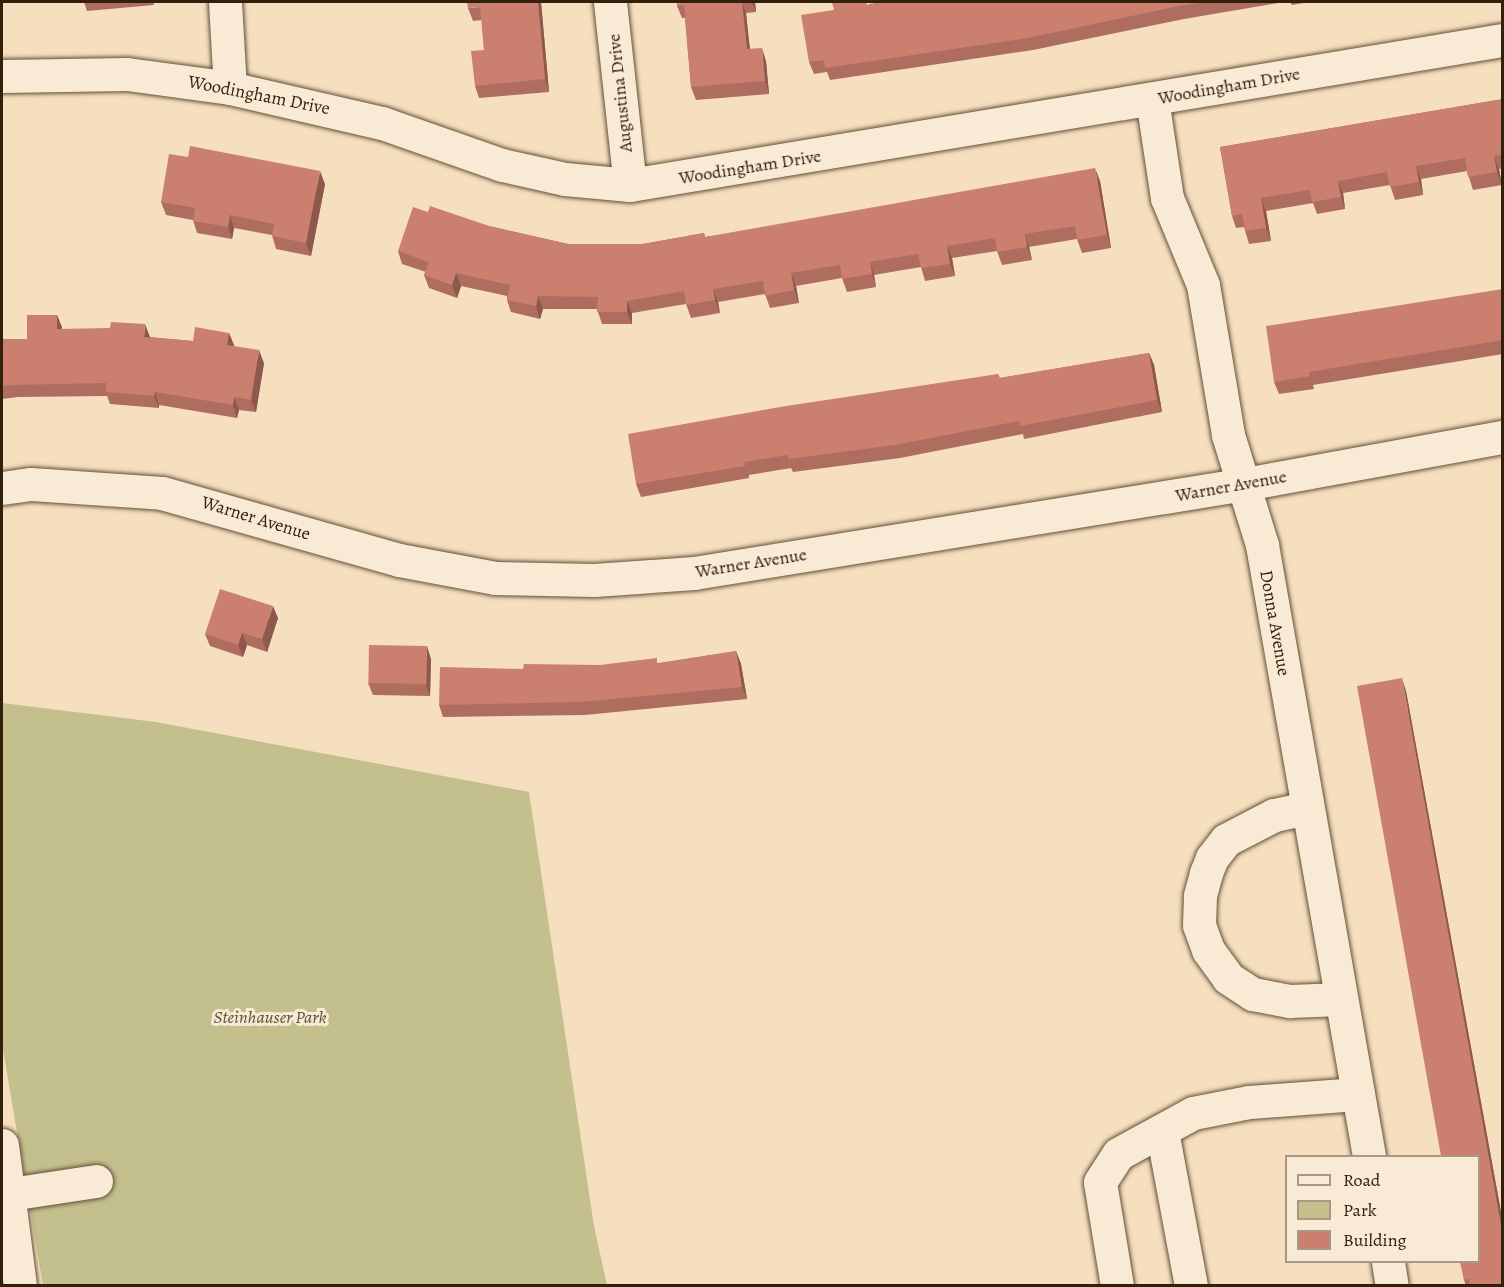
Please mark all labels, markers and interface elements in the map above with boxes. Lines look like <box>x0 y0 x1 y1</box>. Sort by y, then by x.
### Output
street label: Augustina Drive <box>603 33 637 153</box>
street label: Woodingham Drive <box>1156 63 1302 109</box>
street label: Woodingham Drive <box>186 71 332 119</box>
street label: Woodingham Drive <box>677 145 823 189</box>
street label: Warner Avenue <box>1174 466 1288 506</box>
street label: Warner Avenue <box>199 491 313 545</box>
street label: Warner Avenue <box>694 544 808 582</box>
street label: Donna Avenue <box>1255 568 1295 678</box>
park label: Steinhauser Park <box>213 1006 327 1028</box>
legend <box>1285 1155 1480 1263</box>
text: Road <box>1343 1168 1380 1192</box>
text: Park <box>1343 1198 1377 1222</box>
text: Building <box>1343 1228 1407 1252</box>

